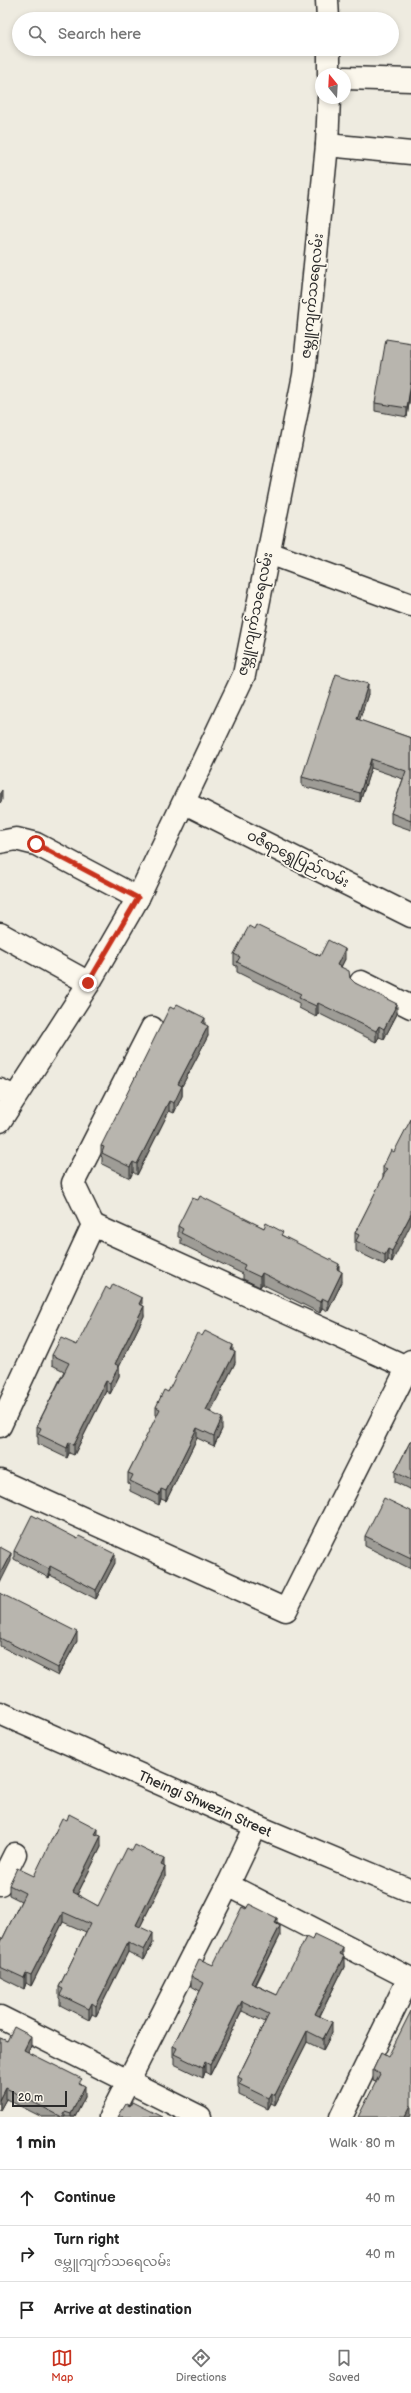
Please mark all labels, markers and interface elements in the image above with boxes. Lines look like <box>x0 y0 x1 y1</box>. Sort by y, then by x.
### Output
search box <box>12 12 399 56</box>
icon: search <box>26 23 48 45</box>
text: Search here <box>58 25 141 44</box>
north arrow <box>315 68 351 104</box>
street label: ဇမ္ဘူကျက်သရေလမ်း <box>295 232 330 360</box>
street label: ဇမ္ဘူကျက်သရေလမ်း <box>232 550 279 678</box>
street label: ဝဇီရာရွှေပြည်လမ်း <box>243 825 353 894</box>
route start <box>27 835 45 853</box>
route end <box>79 974 97 992</box>
street label: Theingi Shwezin Street <box>136 1767 275 1840</box>
scale bar <box>12 2089 67 2108</box>
text: 20 m <box>18 2091 43 2104</box>
text: 1 min <box>16 2133 56 2153</box>
text: Walk · 80 m <box>329 2135 395 2151</box>
icon: ahead <box>16 2187 38 2209</box>
text: Continue <box>54 2188 116 2207</box>
text: 40 m <box>365 2190 395 2206</box>
text: Turn right <box>54 2230 119 2249</box>
icon: right <box>16 2243 38 2265</box>
text: 40 m <box>365 2246 395 2262</box>
text: ဇမ္ဘူကျက်သရေလမ်း <box>54 2254 171 2270</box>
icon: arrive <box>16 2299 38 2321</box>
text: Arrive at destination <box>54 2300 192 2319</box>
tab: Map <box>51 2347 73 2384</box>
tab: Directions <box>176 2347 226 2384</box>
tab: Saved <box>329 2347 360 2384</box>

